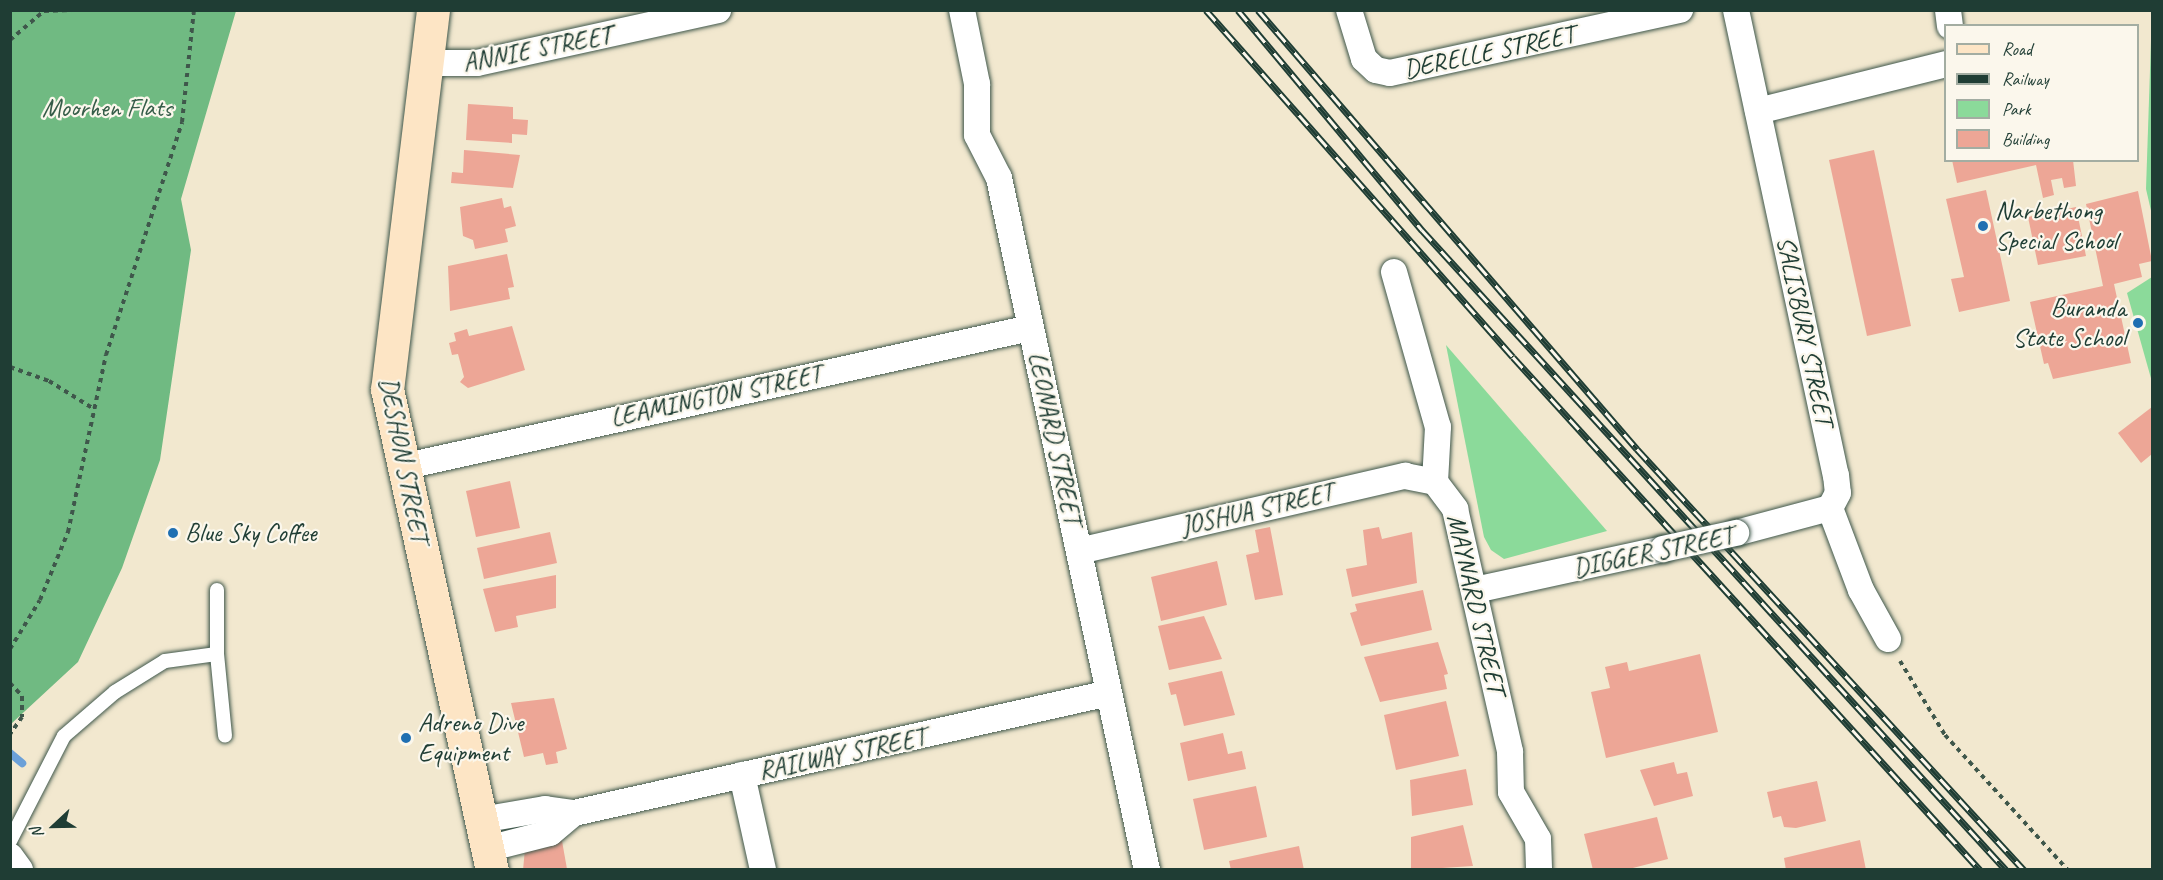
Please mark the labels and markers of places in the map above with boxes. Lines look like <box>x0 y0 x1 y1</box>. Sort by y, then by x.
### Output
place label: Narbethong Special School <box>1995 195 2117 256</box>
marker: Narbethong Special School <box>1976 219 1990 233</box>
place label: Buranda State School <box>2014 292 2126 354</box>
marker: Buranda State School <box>2131 316 2145 330</box>
place label: Blue Sky Coffee <box>185 517 316 549</box>
marker: Blue Sky Coffee <box>166 526 180 540</box>
place label: Adreno Dive Equipment <box>418 707 524 768</box>
marker: Adreno Dive Equipment <box>399 731 413 745</box>

